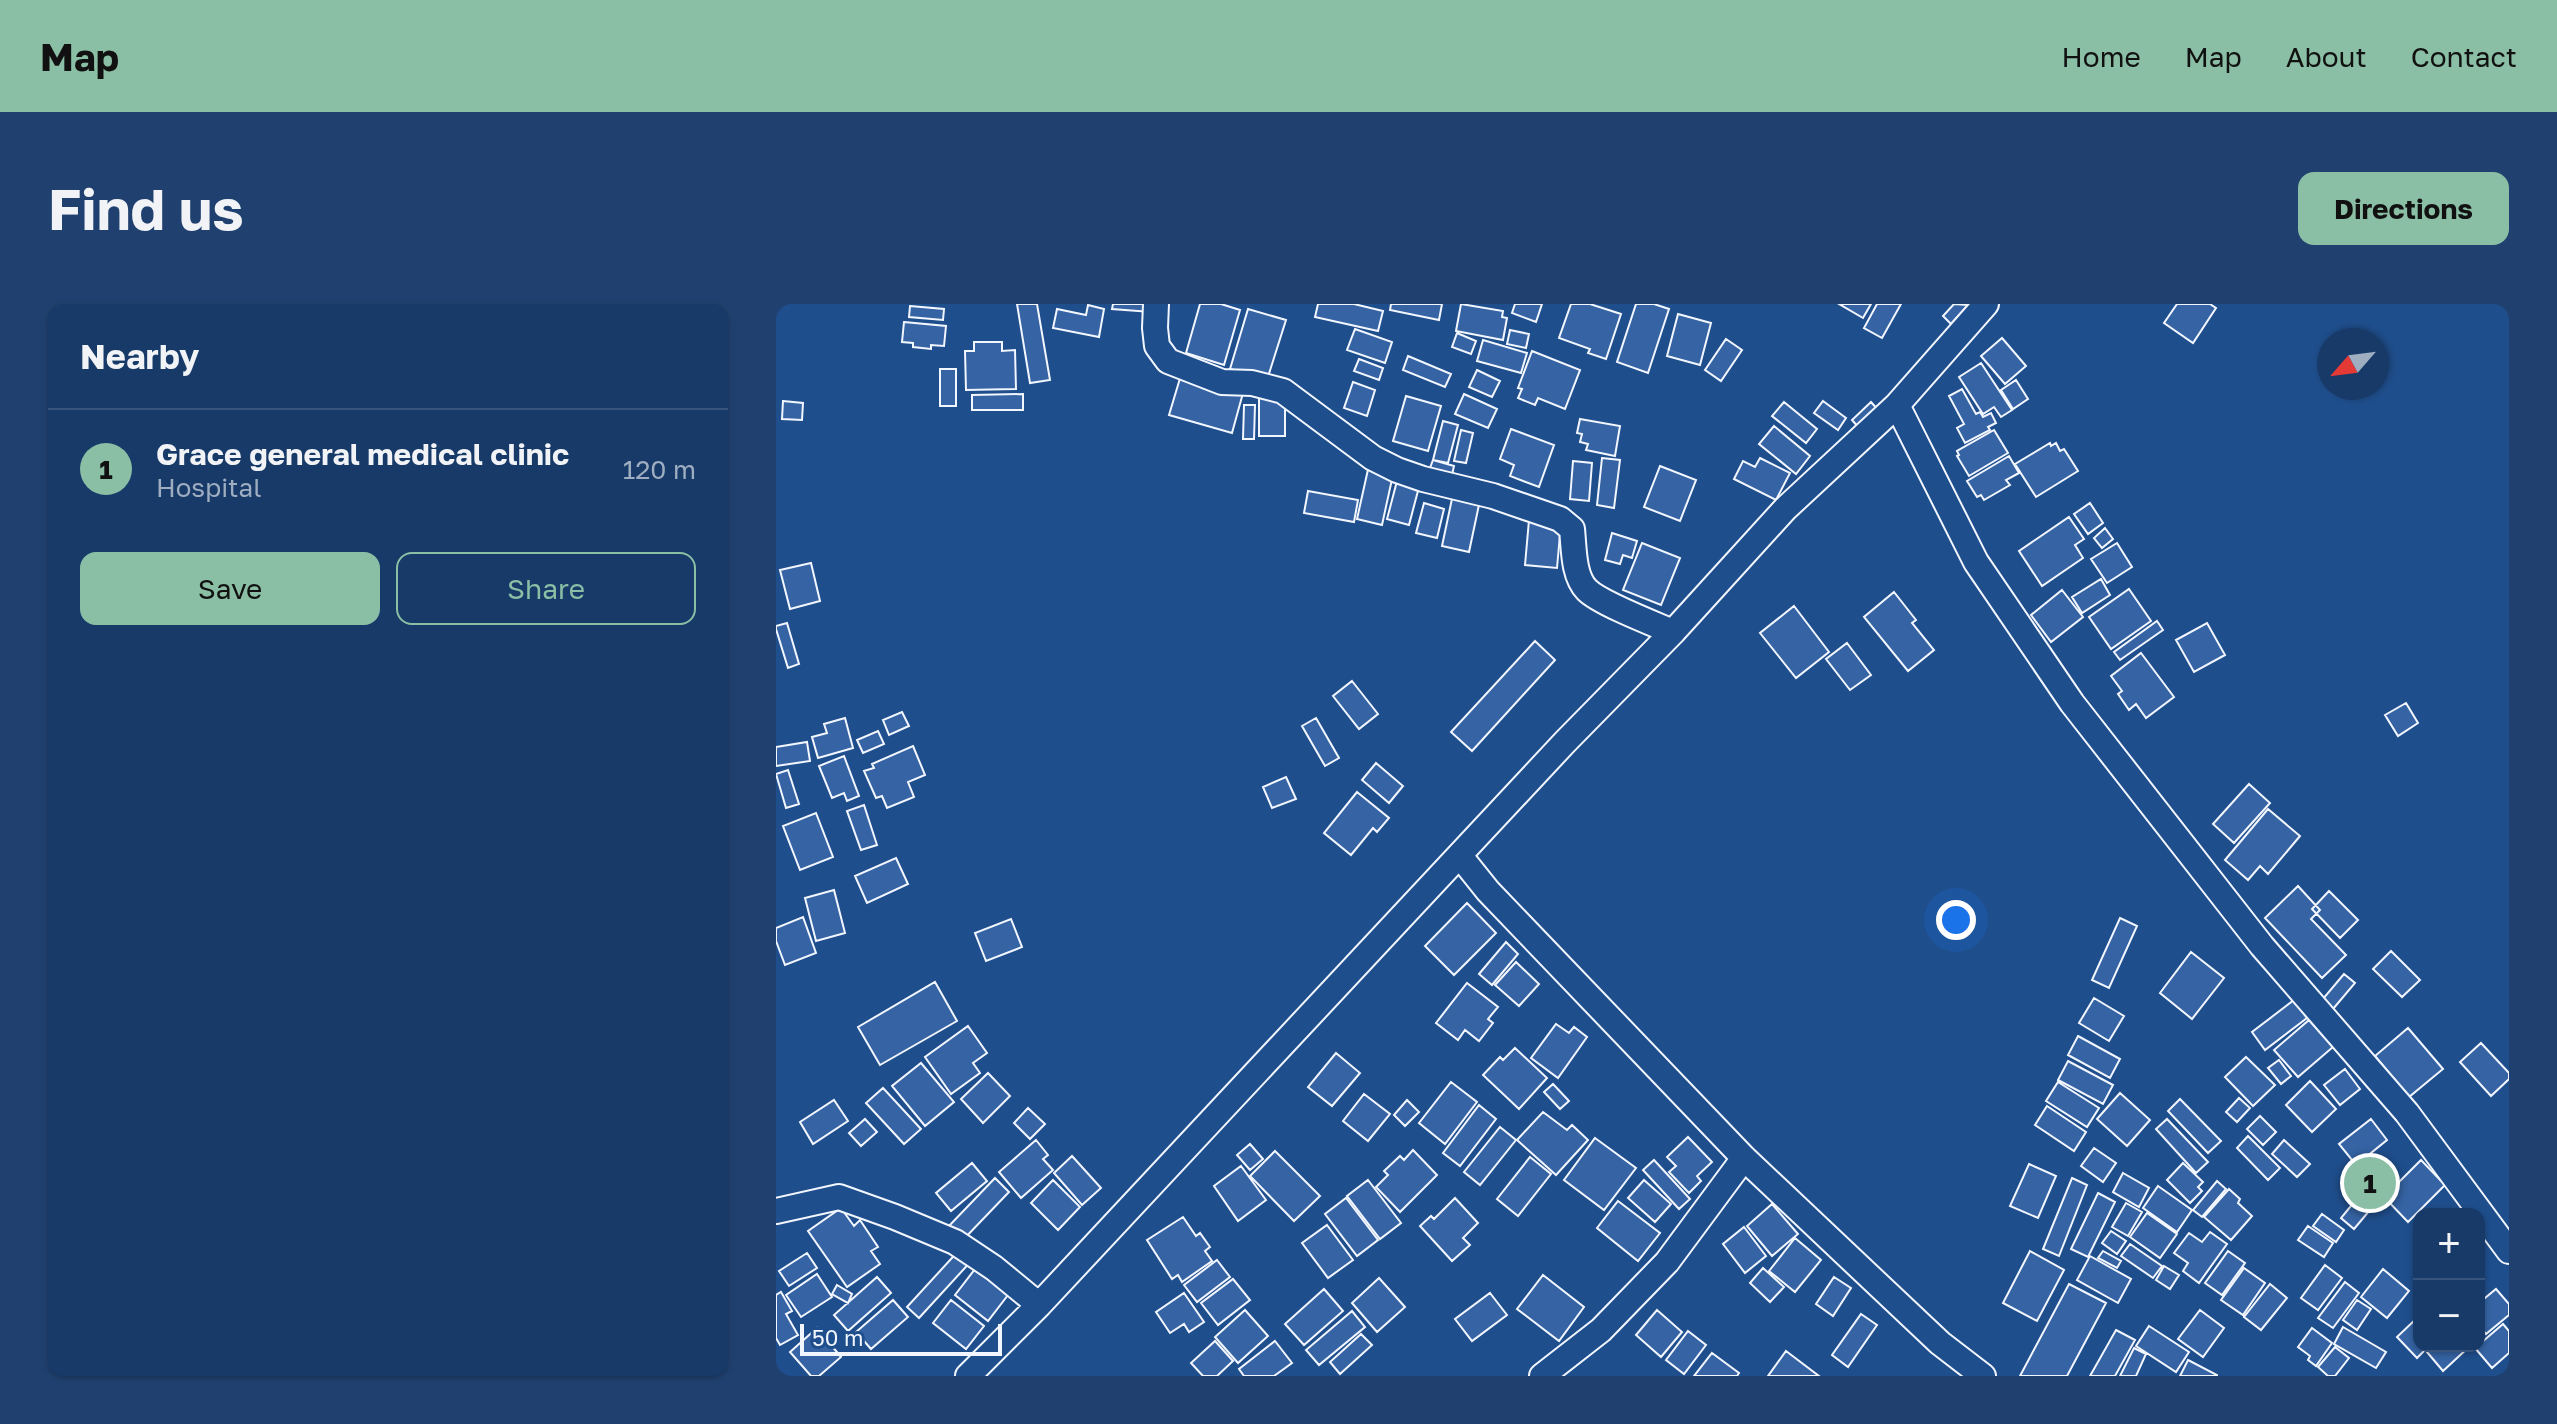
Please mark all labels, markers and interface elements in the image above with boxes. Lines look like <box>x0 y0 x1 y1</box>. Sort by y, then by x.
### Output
text: Map <box>40 34 119 79</box>
text: Home <box>2062 40 2141 73</box>
text: Map <box>2185 40 2242 73</box>
text: About <box>2286 40 2367 73</box>
text: Contact <box>2411 40 2517 73</box>
button: Directions <box>2298 172 2509 245</box>
text: Find us <box>48 175 244 242</box>
north arrow <box>2317 328 2389 400</box>
text: Nearby <box>80 336 200 376</box>
text: Grace general medical clinic <box>156 436 569 472</box>
text: 1 <box>99 454 113 485</box>
text: 120 m <box>623 454 696 485</box>
text: Hospital <box>156 472 262 503</box>
button: Save <box>80 552 380 625</box>
button: Share <box>396 552 696 625</box>
your location <box>1936 900 1976 940</box>
pin: 1 <box>2344 1153 2396 1213</box>
map controls <box>2413 1208 2485 1352</box>
button: + <box>2413 1208 2485 1280</box>
button: − <box>2413 1280 2485 1352</box>
scale bar <box>800 1320 1002 1356</box>
text: 50 m <box>812 1324 863 1351</box>

